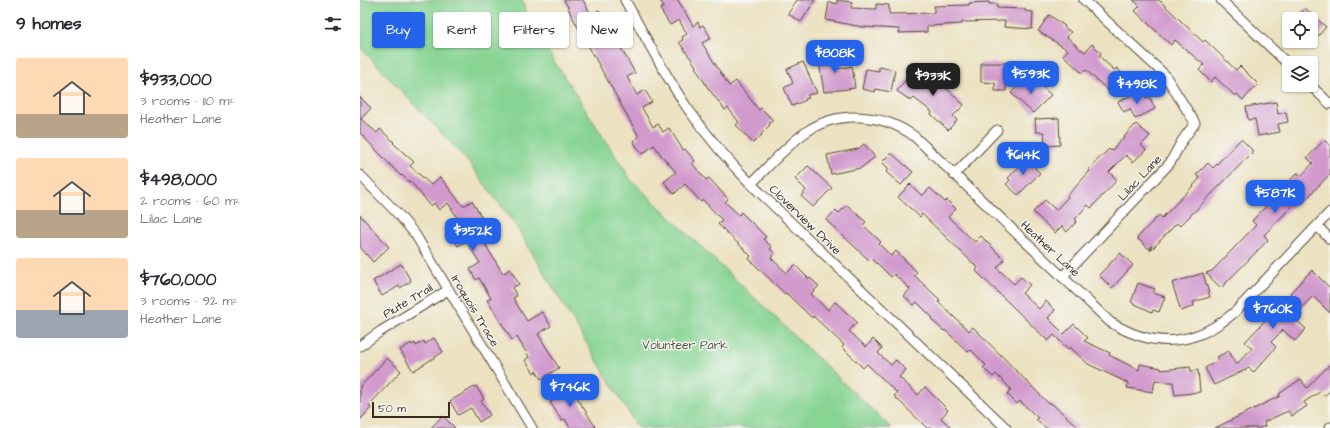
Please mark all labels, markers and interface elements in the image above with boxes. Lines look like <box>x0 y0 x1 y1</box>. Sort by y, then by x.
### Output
text: 9 homes <box>16 12 81 36</box>
chip: Buy <box>372 12 425 48</box>
chip: Rent <box>433 12 491 48</box>
chip: Filters <box>499 12 569 48</box>
chip: New <box>577 12 633 48</box>
map controls <box>1282 12 1318 92</box>
button: locate <box>1282 12 1318 48</box>
icon: filters <box>322 13 344 35</box>
pin: $808K <box>807 40 863 74</box>
text: $808K <box>815 44 855 62</box>
button: layers <box>1282 56 1318 92</box>
pin: $593K <box>1003 61 1059 95</box>
pin: $933K <box>905 63 961 97</box>
text: $593K <box>1012 65 1050 83</box>
text: $933K <box>915 67 951 85</box>
text: $933,000 <box>140 68 212 92</box>
pin: $498K <box>1109 71 1165 105</box>
icon: home <box>48 74 96 122</box>
text: $498K <box>1117 75 1157 93</box>
text: 3 rooms · 110 m² <box>140 92 234 110</box>
text: Heather Lane <box>140 110 222 128</box>
pin: $614K <box>995 142 1051 176</box>
text: $614K <box>1006 146 1040 164</box>
street label: Lilac Lane <box>1114 151 1166 205</box>
text: $498,000 <box>140 168 217 192</box>
icon: home <box>48 174 96 222</box>
pin: $587K <box>1247 180 1303 214</box>
street label: Cloverview Drive <box>765 181 845 259</box>
text: $587K <box>1255 184 1295 202</box>
text: 2 rooms · 60 m² <box>140 192 240 210</box>
text: Lilac Lane <box>140 210 202 228</box>
street label: Heather Lane <box>1017 217 1084 281</box>
pin: $352K <box>445 218 501 252</box>
text: $352K <box>454 222 492 240</box>
text: $760,000 <box>140 268 217 292</box>
street label: Iroquois Trace <box>447 272 503 351</box>
icon: home <box>48 274 96 322</box>
street label: Piute Trail <box>380 279 436 323</box>
text: 3 rooms · 92 m² <box>140 292 238 310</box>
pin: $760K <box>1245 296 1301 330</box>
text: $760K <box>1253 300 1293 318</box>
text: Heather Lane <box>140 310 222 328</box>
park label: Volunteer Park <box>642 337 728 354</box>
pin: $746K <box>542 374 598 408</box>
text: $746K <box>550 378 590 396</box>
scale bar <box>372 400 450 419</box>
text: 50 m <box>378 401 406 416</box>

